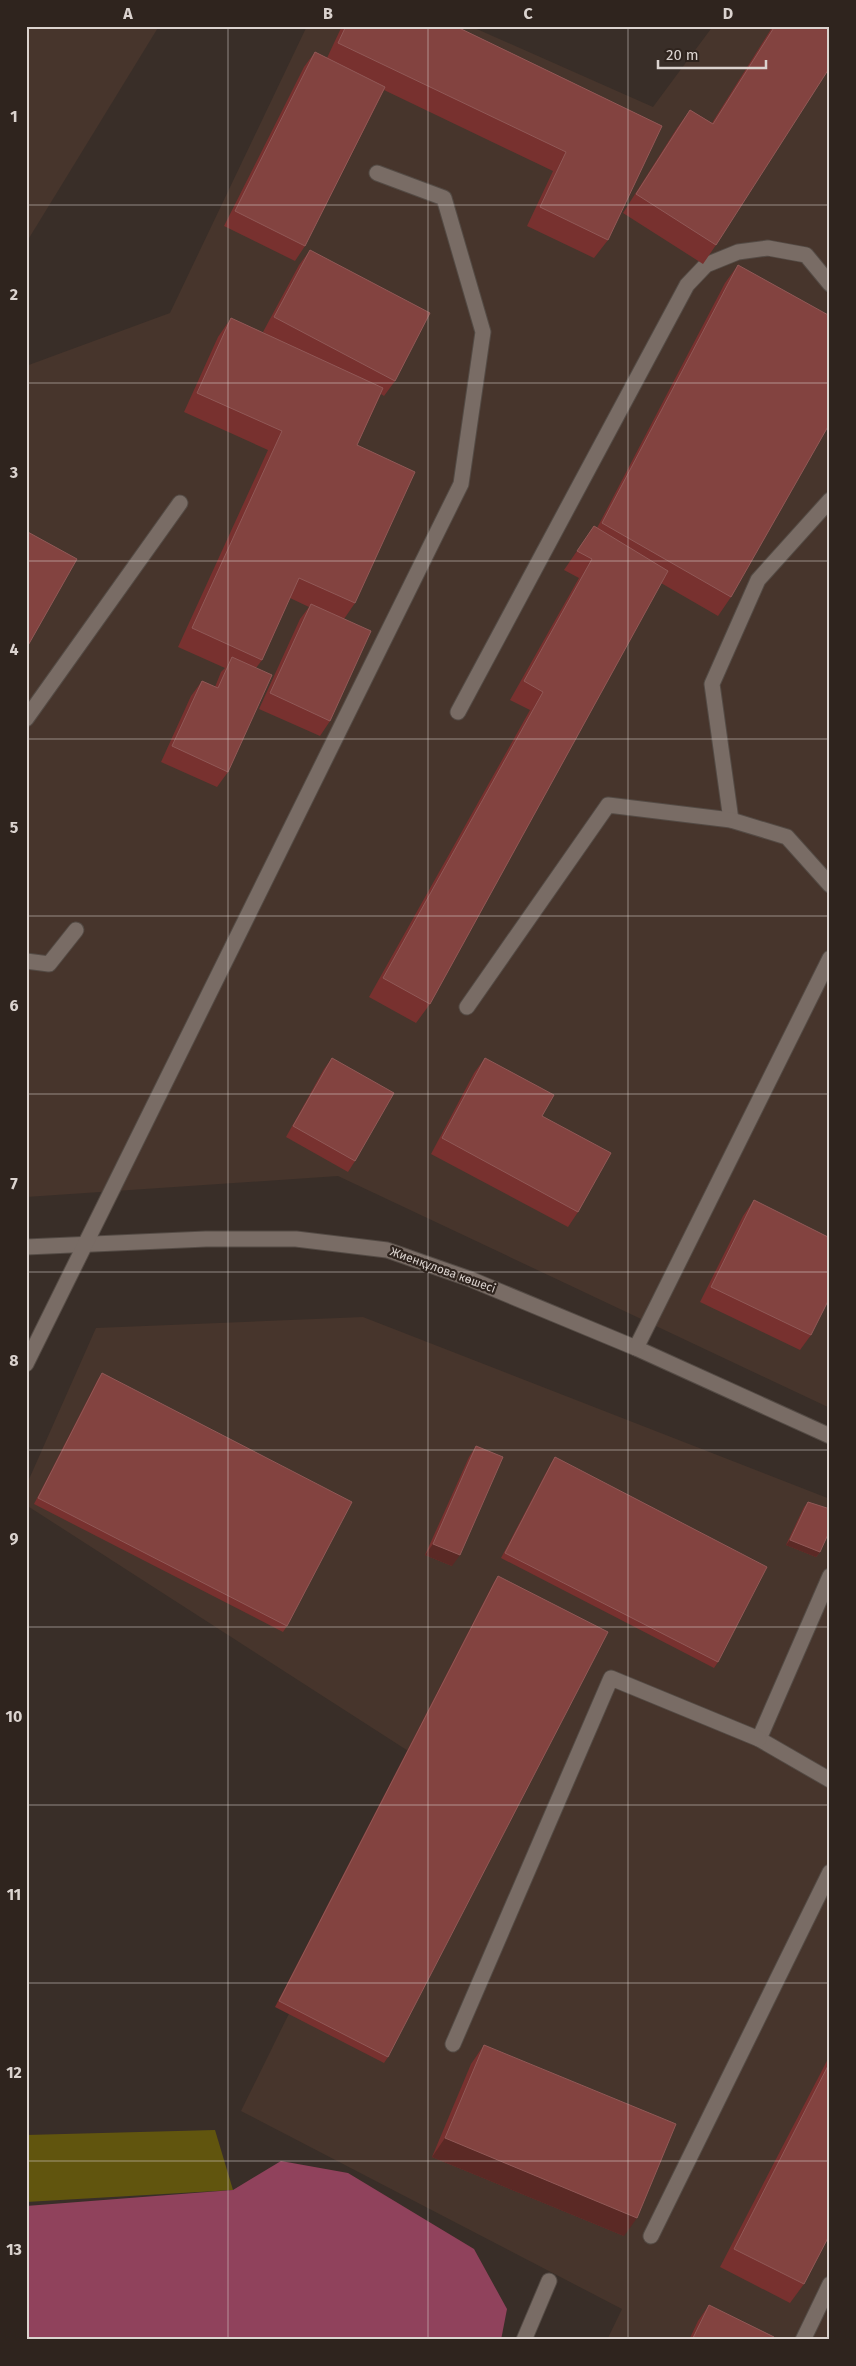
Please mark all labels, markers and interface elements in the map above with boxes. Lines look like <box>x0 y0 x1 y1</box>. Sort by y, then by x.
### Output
text: A <box>122 4 133 23</box>
text: B <box>323 4 333 23</box>
text: C <box>523 4 533 23</box>
text: D <box>723 4 733 23</box>
scale bar <box>658 38 766 70</box>
text: 20 m <box>666 46 699 64</box>
text: 1 <box>10 107 18 126</box>
text: 2 <box>10 285 18 304</box>
text: 3 <box>9 463 18 482</box>
text: 4 <box>9 640 19 659</box>
text: 5 <box>10 818 19 837</box>
text: 6 <box>9 996 19 1015</box>
text: 7 <box>10 1174 18 1193</box>
street label: Жиенқұлова көшесі <box>388 1244 498 1296</box>
text: 8 <box>9 1351 19 1370</box>
text: 9 <box>10 1529 19 1548</box>
text: 10 <box>6 1707 22 1726</box>
text: 11 <box>7 1885 21 1904</box>
text: 12 <box>6 2063 22 2082</box>
text: 13 <box>6 2240 22 2259</box>

